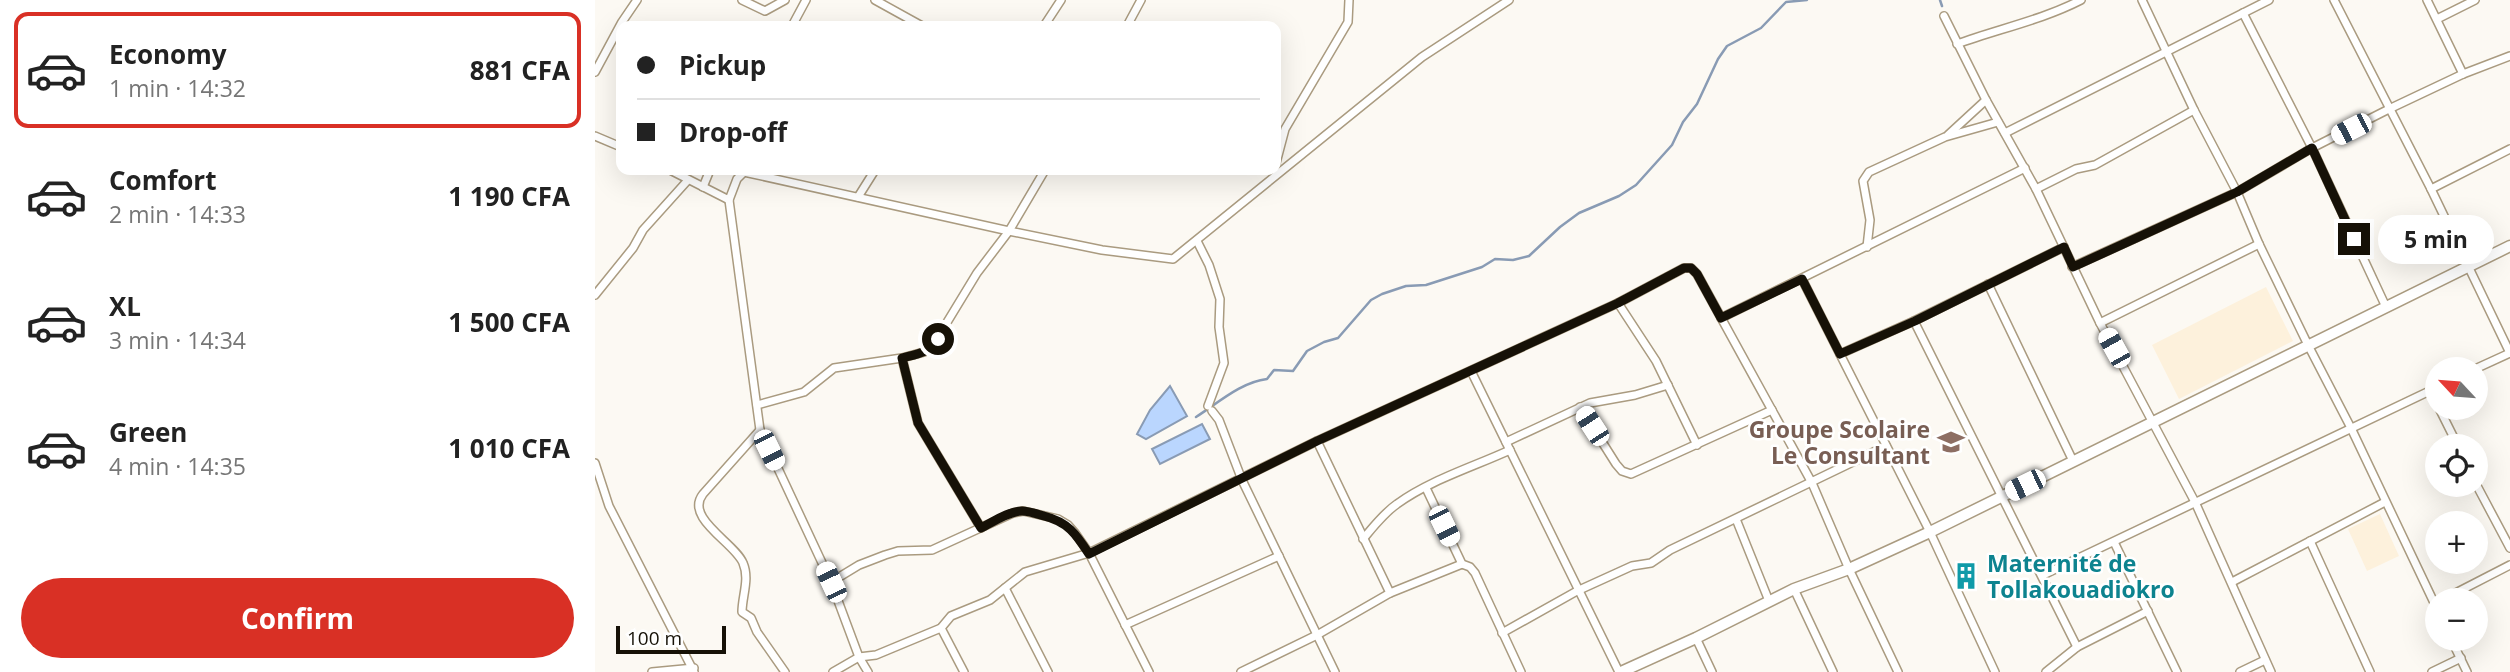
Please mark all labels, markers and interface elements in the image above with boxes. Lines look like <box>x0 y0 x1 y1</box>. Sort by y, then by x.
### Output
text: Economy <box>109 36 227 72</box>
icon: car <box>25 39 88 102</box>
text: Pickup <box>679 47 766 83</box>
text: 881 CFA <box>470 52 570 88</box>
text: 1 min · 14:32 <box>109 72 246 104</box>
car <box>2328 110 2375 148</box>
text: Drop-off <box>679 114 787 150</box>
text: Comfort <box>109 162 216 198</box>
icon: car <box>25 165 88 228</box>
text: 1 190 CFA <box>448 178 570 214</box>
text: 2 min · 14:33 <box>109 198 246 230</box>
callout: 5 min <box>2379 215 2494 264</box>
route end <box>2338 223 2370 255</box>
text: 5 min <box>2404 223 2468 255</box>
text: XL <box>109 288 141 324</box>
icon: car <box>25 291 88 354</box>
text: 1 500 CFA <box>448 304 570 340</box>
route start <box>922 323 954 355</box>
text: 3 min · 14:34 <box>109 324 246 356</box>
car <box>2095 325 2134 371</box>
north arrow <box>2425 357 2489 420</box>
map controls <box>2425 357 2488 651</box>
car <box>1572 403 1613 449</box>
place label: Groupe Scolaire Le Consultant <box>1749 413 1930 471</box>
text: Green <box>109 414 187 450</box>
icon: car <box>25 417 88 480</box>
car <box>751 427 788 473</box>
school or university icon: Groupe Scolaire Le Consultant <box>1936 427 1966 457</box>
text: 1 010 CFA <box>448 430 570 466</box>
button: locate <box>2425 434 2488 497</box>
text: 4 min · 14:35 <box>109 450 246 482</box>
car <box>2002 466 2049 504</box>
car <box>1426 503 1463 549</box>
button: + <box>2425 511 2488 574</box>
place label: Maternité de Tollakouadiokro <box>1987 547 2175 605</box>
car <box>813 559 850 605</box>
building icon: Maternité de Tollakouadiokro <box>1951 561 1981 591</box>
button: Confirm <box>21 578 574 658</box>
button: − <box>2425 588 2488 651</box>
scale bar <box>616 623 726 655</box>
text: 100 m <box>627 625 682 651</box>

